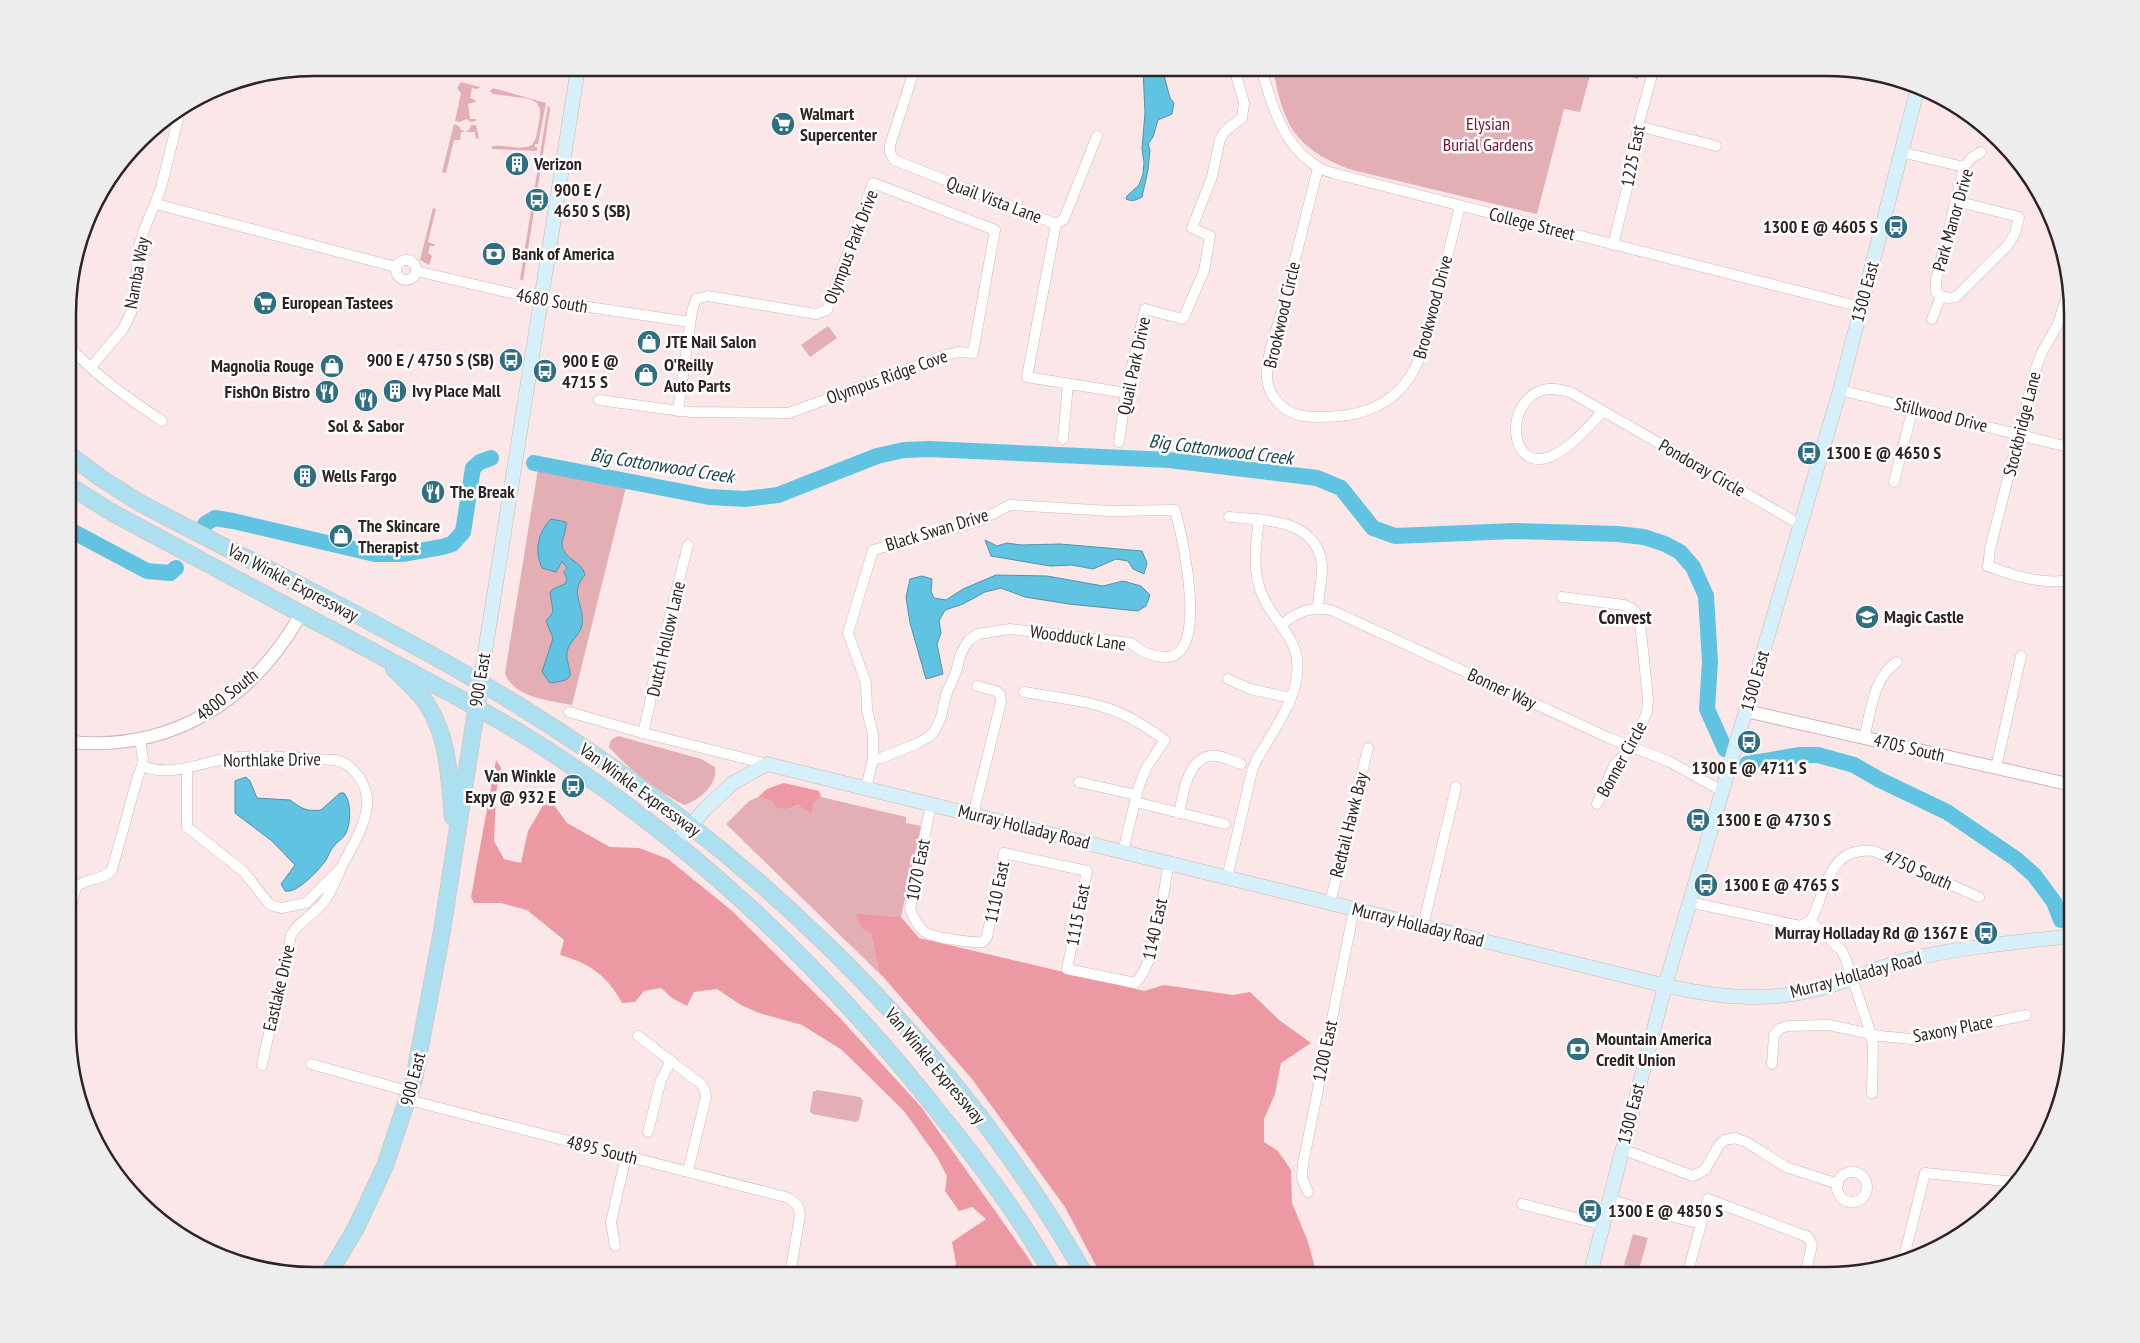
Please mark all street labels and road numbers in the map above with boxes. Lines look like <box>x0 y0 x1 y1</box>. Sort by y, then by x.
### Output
street label: 1225 East <box>1615 123 1650 189</box>
street label: Park Manor Drive <box>1927 166 1978 274</box>
street label: Quail Vista Lane <box>943 171 1045 228</box>
street label: Olympus Park Drive <box>818 186 883 307</box>
street label: College Street <box>1487 202 1577 245</box>
street label: Namba Way <box>119 235 154 311</box>
street label: Brookwood Drive <box>1408 253 1457 361</box>
street label: Brookwood Circle <box>1258 259 1305 370</box>
street label: 1300 East <box>1845 259 1884 325</box>
street label: 4680 South <box>514 283 590 318</box>
street label: Quail Park Drive <box>1112 315 1155 417</box>
street label: Olympus Ridge Cove <box>823 344 951 409</box>
street label: Stockbridge Lane <box>1997 369 2046 479</box>
street label: Stillwood Drive <box>1892 392 1990 437</box>
street label: Pondoray Circle <box>1655 434 1750 502</box>
street label: Black Swan Drive <box>883 503 991 556</box>
street label: Van Winkle Expressway <box>223 538 363 627</box>
street label: Dutch Hollow Lane <box>641 579 690 699</box>
street label: Woodduck Lane <box>1028 619 1128 656</box>
street label: 1300 East <box>1735 648 1774 714</box>
street label: 900 East <box>464 651 495 708</box>
street label: 4800 South <box>191 663 262 726</box>
street label: Bonner Way <box>1464 663 1541 715</box>
street label: Bonner Circle <box>1591 717 1652 801</box>
street label: 4705 South <box>1871 728 1947 767</box>
street label: Van Winkle Expressway <box>574 737 706 842</box>
street label: Northlake Drive <box>223 747 321 772</box>
street label: Redtail Hawk Bay <box>1324 770 1373 880</box>
street label: Murray Holladay Road <box>956 799 1092 854</box>
street label: 1070 East <box>900 837 935 903</box>
street label: 4750 South <box>1880 844 1956 895</box>
street label: 1110 East <box>979 859 1014 925</box>
street label: 1115 East <box>1060 882 1095 948</box>
street label: 1140 East <box>1137 896 1172 962</box>
street label: Murray Holladay Road <box>1350 897 1486 952</box>
street label: Eastlake Drive <box>257 942 300 1033</box>
street label: Murray Holladay Road <box>1788 946 1924 1003</box>
street label: Van Winkle Expressway <box>879 1002 991 1129</box>
street label: Saxony Place <box>1911 1010 1995 1048</box>
street label: 1200 East <box>1307 1018 1342 1084</box>
street label: 900 East <box>395 1050 430 1108</box>
street label: 1300 East <box>1612 1081 1649 1147</box>
street label: 4895 South <box>564 1130 640 1169</box>

